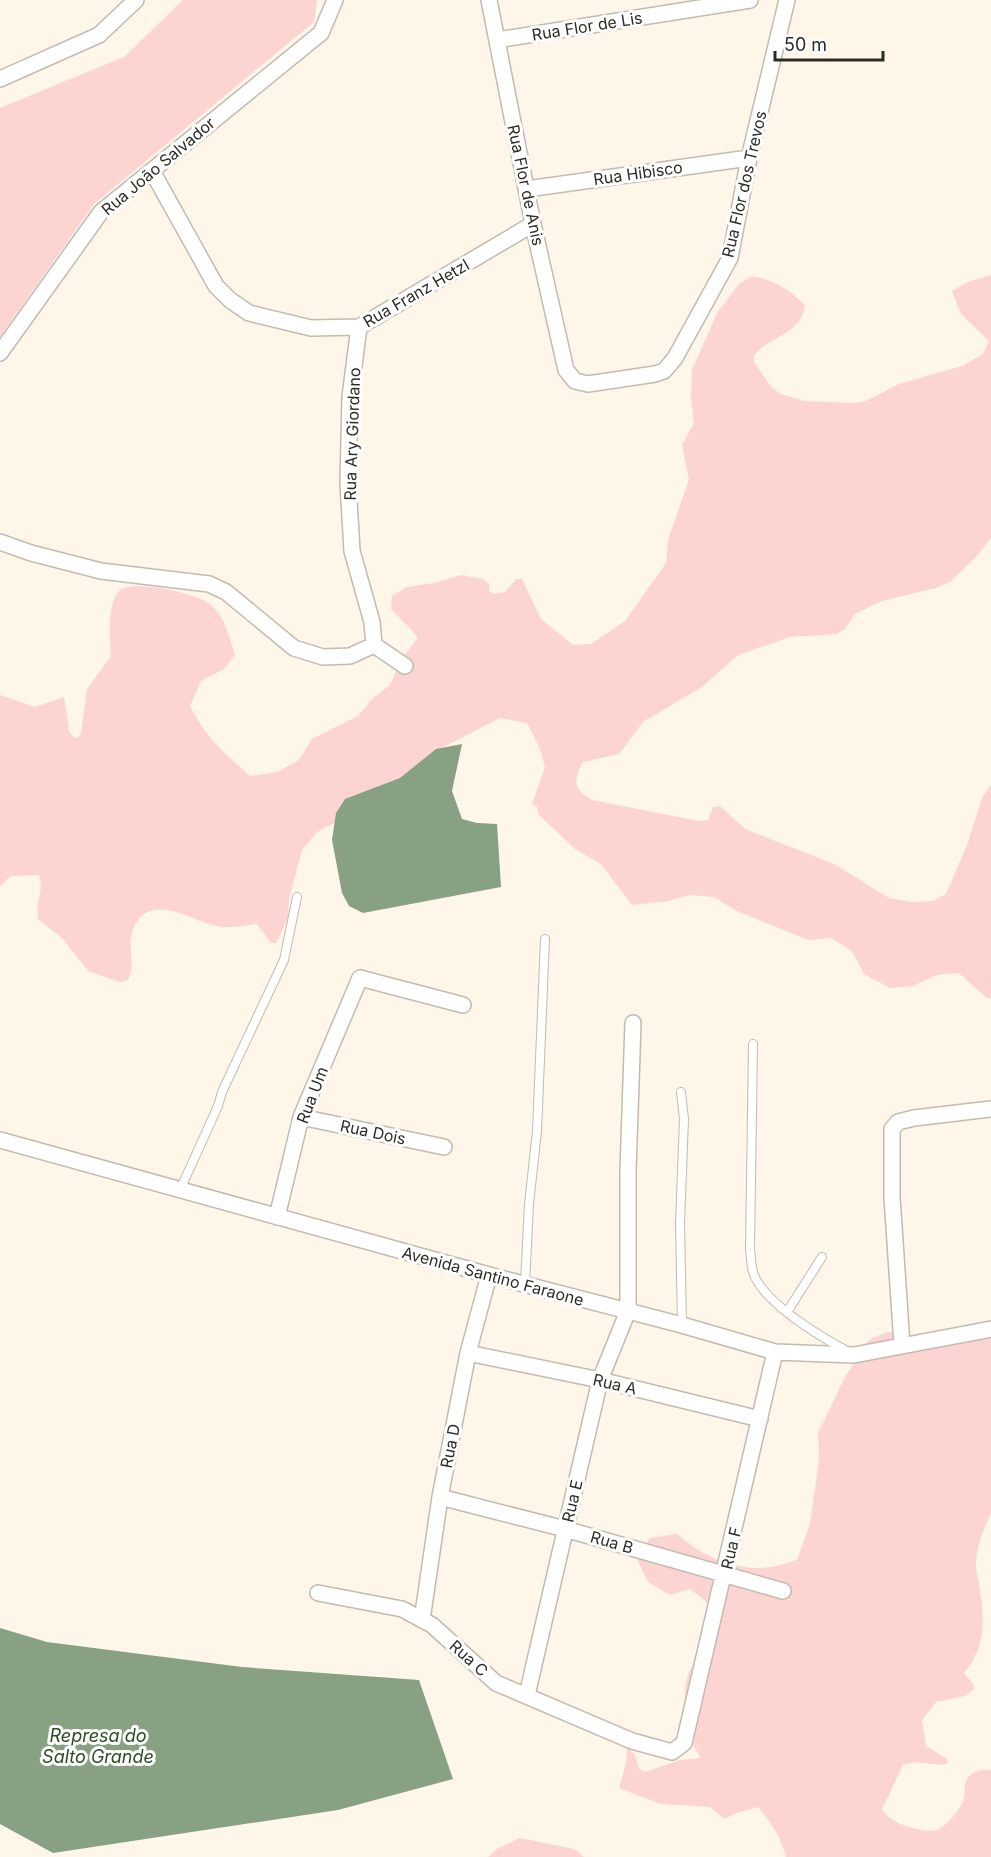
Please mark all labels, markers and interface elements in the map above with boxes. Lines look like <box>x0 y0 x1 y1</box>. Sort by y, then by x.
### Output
street label: Rua Flor de Lis <box>530 7 644 45</box>
scale bar <box>775 24 883 62</box>
text: 50 m <box>784 34 827 55</box>
street label: Rua Flor dos Trevos <box>717 109 771 259</box>
street label: Rua João Salvador <box>97 113 219 219</box>
street label: Rua Flor de Anis <box>503 123 549 247</box>
street label: Rua Hibisco <box>592 157 684 189</box>
street label: Rua Franz Hetzl <box>359 255 473 331</box>
street label: Rua Ary Giordano <box>340 367 364 501</box>
street label: Rua Um <box>292 1064 332 1126</box>
street label: Rua Dois <box>338 1115 408 1149</box>
street label: Avenida Santino Faraone <box>400 1242 586 1310</box>
street label: Rua A <box>591 1369 639 1399</box>
street label: Rua D <box>436 1422 464 1470</box>
street label: Rua E <box>557 1478 587 1524</box>
street label: Rua F <box>716 1525 746 1571</box>
street label: Rua B <box>588 1526 636 1558</box>
street label: Rua C <box>446 1636 492 1680</box>
water label: Represa do Salto Grande <box>42 1725 154 1767</box>

